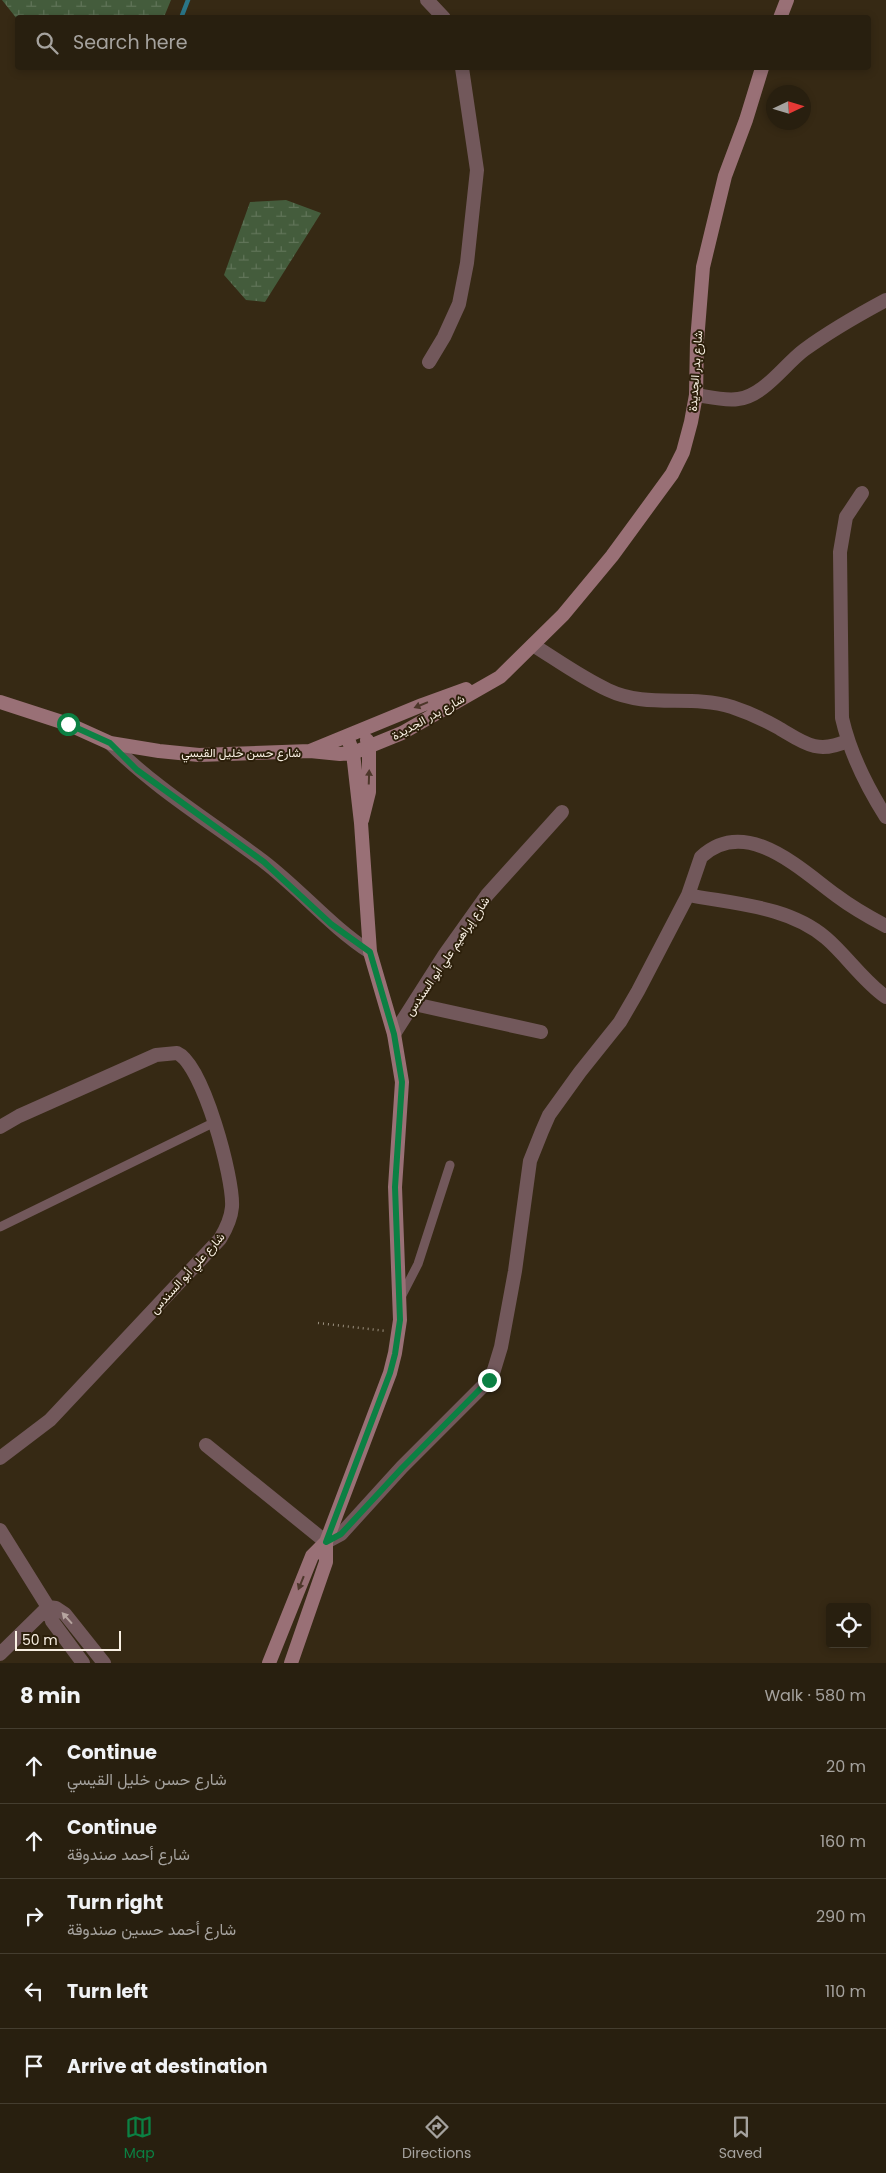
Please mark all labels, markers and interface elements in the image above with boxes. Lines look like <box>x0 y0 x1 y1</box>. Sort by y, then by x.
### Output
search box <box>15 15 871 70</box>
icon: search <box>33 29 61 57</box>
text: Search here <box>73 29 187 56</box>
north arrow <box>766 85 811 130</box>
street label: شارع بدر الجديدة <box>684 330 707 412</box>
street label: شارع بدر الجديدة <box>388 690 468 745</box>
one-way arrow <box>413 701 428 709</box>
route start <box>57 713 80 736</box>
street label: شارع حسن خليل القيسي <box>181 744 301 763</box>
one-way arrow <box>366 769 374 785</box>
street label: شارع إبراهيم علي أبو السندس <box>401 893 495 1020</box>
street label: شارع علي أبو السندس <box>146 1229 230 1319</box>
route end <box>478 1369 501 1392</box>
one-way arrow <box>297 1576 305 1591</box>
map controls <box>826 1603 871 1648</box>
button: locate <box>826 1603 871 1648</box>
one-way arrow <box>61 1612 73 1624</box>
scale bar <box>15 1628 121 1651</box>
text: 50 m <box>22 1630 58 1650</box>
text: 8 min <box>20 1681 81 1710</box>
text: Walk · 580 m <box>765 1684 866 1707</box>
text: Continue <box>67 1739 157 1766</box>
icon: ahead <box>20 1752 48 1780</box>
text: 20 m <box>826 1755 866 1778</box>
text: شارع حسن خليل القيسي <box>67 1768 227 1791</box>
text: Continue <box>67 1814 157 1841</box>
icon: ahead <box>20 1827 48 1855</box>
text: 160 m <box>820 1830 866 1853</box>
text: شارع أحمد صندوقة <box>67 1843 190 1866</box>
text: Turn right <box>67 1889 163 1916</box>
icon: right <box>20 1902 48 1930</box>
text: 290 m <box>816 1905 866 1928</box>
text: شارع أحمد حسين صندوقة <box>67 1918 236 1941</box>
icon: left <box>20 1977 48 2005</box>
text: Turn left <box>67 1978 148 2005</box>
text: 110 m <box>825 1980 866 2003</box>
icon: arrive <box>20 2052 48 2080</box>
text: Arrive at destination <box>67 2053 268 2080</box>
tab: Map <box>124 2113 155 2164</box>
tab: Directions <box>402 2113 471 2164</box>
tab: Saved <box>719 2113 762 2164</box>

